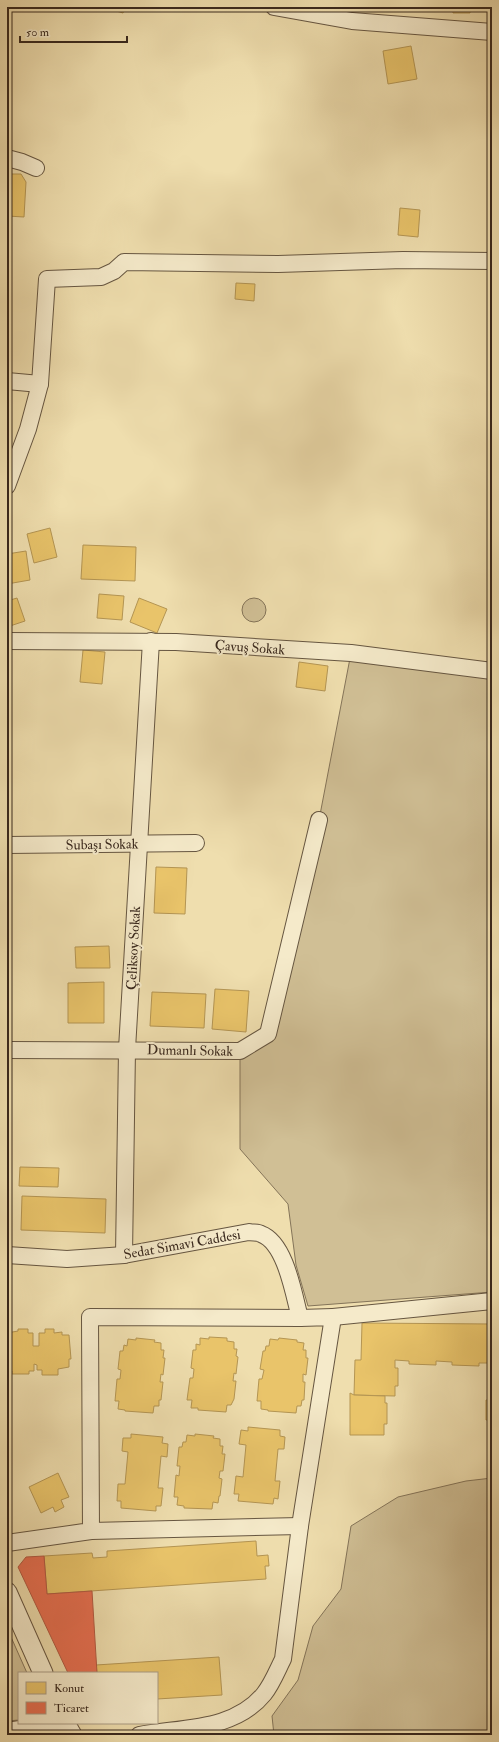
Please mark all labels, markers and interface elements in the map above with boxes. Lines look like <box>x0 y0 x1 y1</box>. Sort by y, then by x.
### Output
scale bar <box>20 18 127 44</box>
text: 50 m <box>26 25 50 40</box>
street label: Çavuş Sokak <box>214 637 286 658</box>
street label: Subaşı Sokak <box>66 835 139 854</box>
street label: Çeliksoy Sokak <box>123 905 145 991</box>
street label: Dumanlı Sokak <box>147 1041 234 1060</box>
street label: Sedat Simavi Caddesi <box>122 1226 242 1263</box>
legend <box>18 1672 158 1724</box>
text: Konut <box>54 1681 84 1696</box>
text: Ticaret <box>54 1701 89 1716</box>

